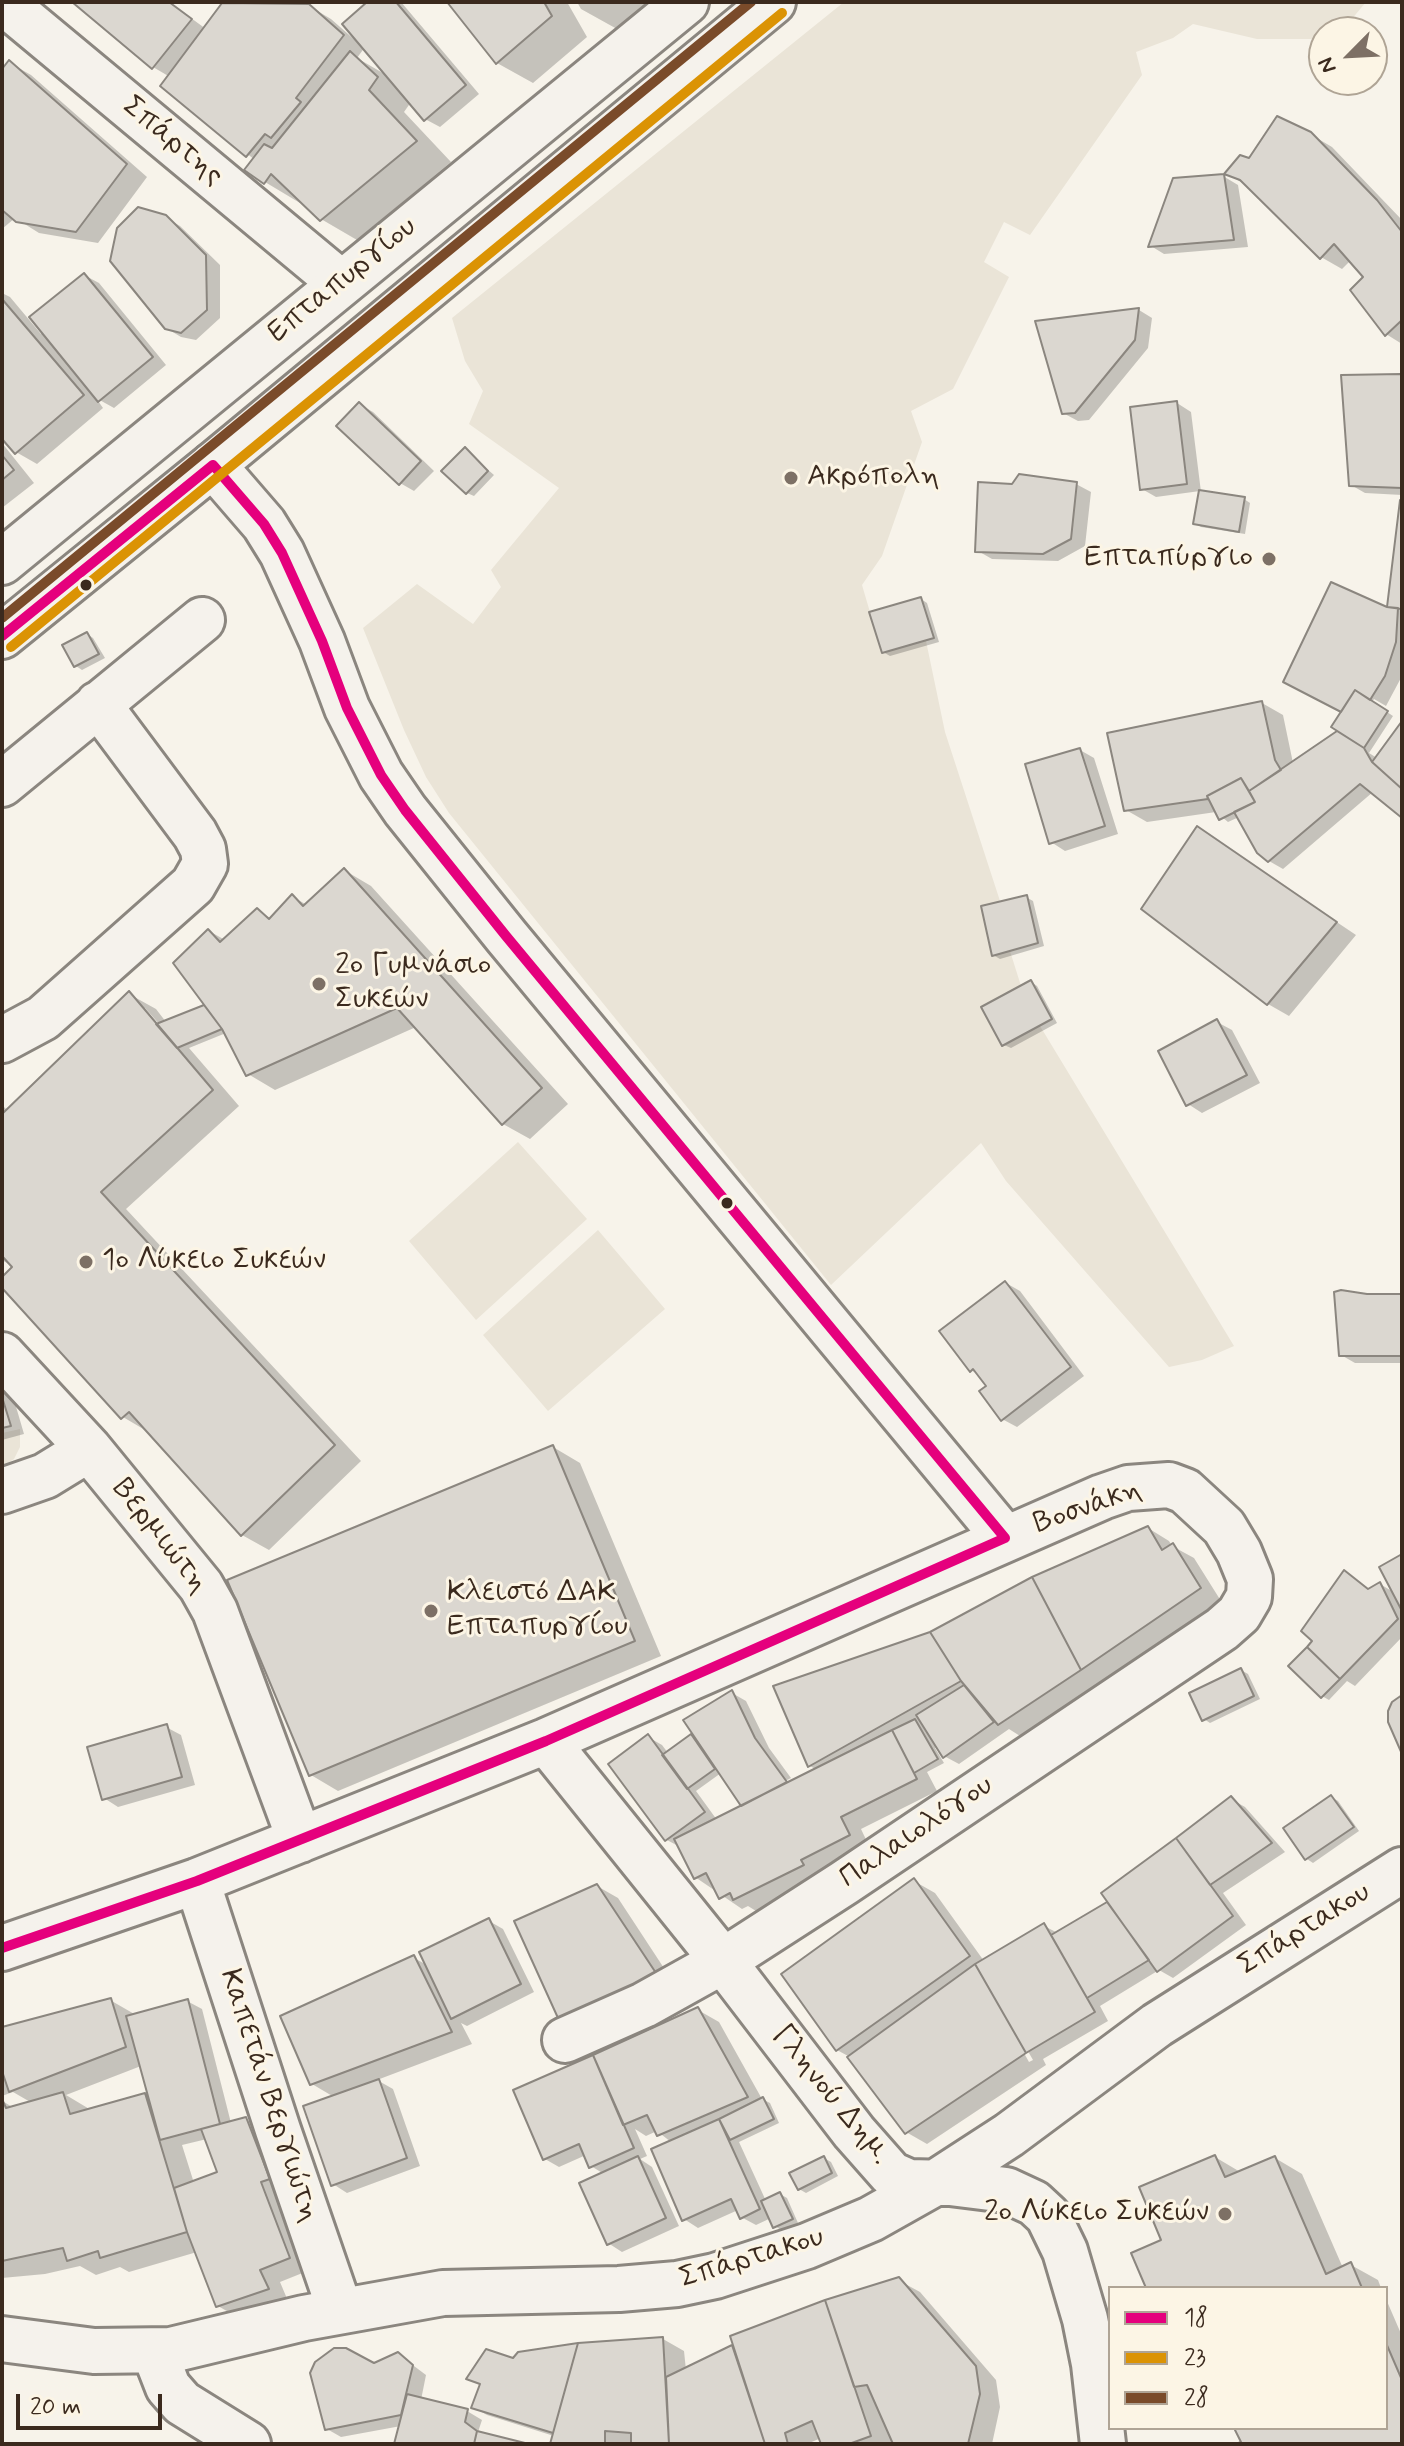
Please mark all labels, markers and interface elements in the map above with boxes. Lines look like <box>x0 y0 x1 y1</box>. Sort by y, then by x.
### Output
north arrow <box>1308 16 1388 96</box>
text: N <box>1312 53 1344 77</box>
street label: Σπάρτης <box>114 89 230 195</box>
street label: Επταπυργίου <box>261 210 425 352</box>
place label: Ακρόπολη <box>807 460 940 496</box>
marker: Ακρόπολη <box>782 469 800 487</box>
place label: Επταπύργιο <box>1084 541 1253 577</box>
marker: Επταπύργιο <box>1260 550 1278 568</box>
unlabelled marker <box>78 577 94 593</box>
place label: 2ο Γυμνάσιο Συκεών <box>335 949 491 1020</box>
marker: 2ο Γυμνάσιο Συκεών <box>310 975 328 993</box>
unlabelled marker <box>719 1195 735 1211</box>
place label: 1ο Λύκειο Συκεών <box>102 1244 326 1280</box>
marker: 1ο Λύκειο Συκεών <box>77 1253 95 1271</box>
street label: Βερμιώτη <box>103 1472 215 1602</box>
street label: Βοσνάκη <box>1029 1473 1147 1543</box>
place label: Κλειστό ΔΑΚ Επταπυργίου <box>447 1576 628 1646</box>
marker: Κλειστό ΔΑΚ Επταπυργίου <box>422 1602 440 1620</box>
street label: Παλαιολόγου <box>834 1769 1000 1897</box>
street label: Σπάρτακου <box>1232 1875 1378 1985</box>
street label: Καπετάν Βεργιώτη <box>210 1965 326 2227</box>
street label: Γληνού Δημ. <box>763 2019 897 2173</box>
place label: 2ο Λύκειο Συκεών <box>984 2196 1209 2232</box>
marker: 2ο Λύκειο Συκεών <box>1216 2205 1234 2223</box>
street label: Σπάρτακου <box>676 2220 828 2298</box>
legend <box>1108 2286 1388 2430</box>
text: 18 <box>1184 2303 1208 2334</box>
text: 23 <box>1184 2343 1206 2374</box>
scale bar <box>20 2378 166 2428</box>
text: 28 <box>1184 2383 1209 2414</box>
text: 20 m <box>30 2392 81 2423</box>

